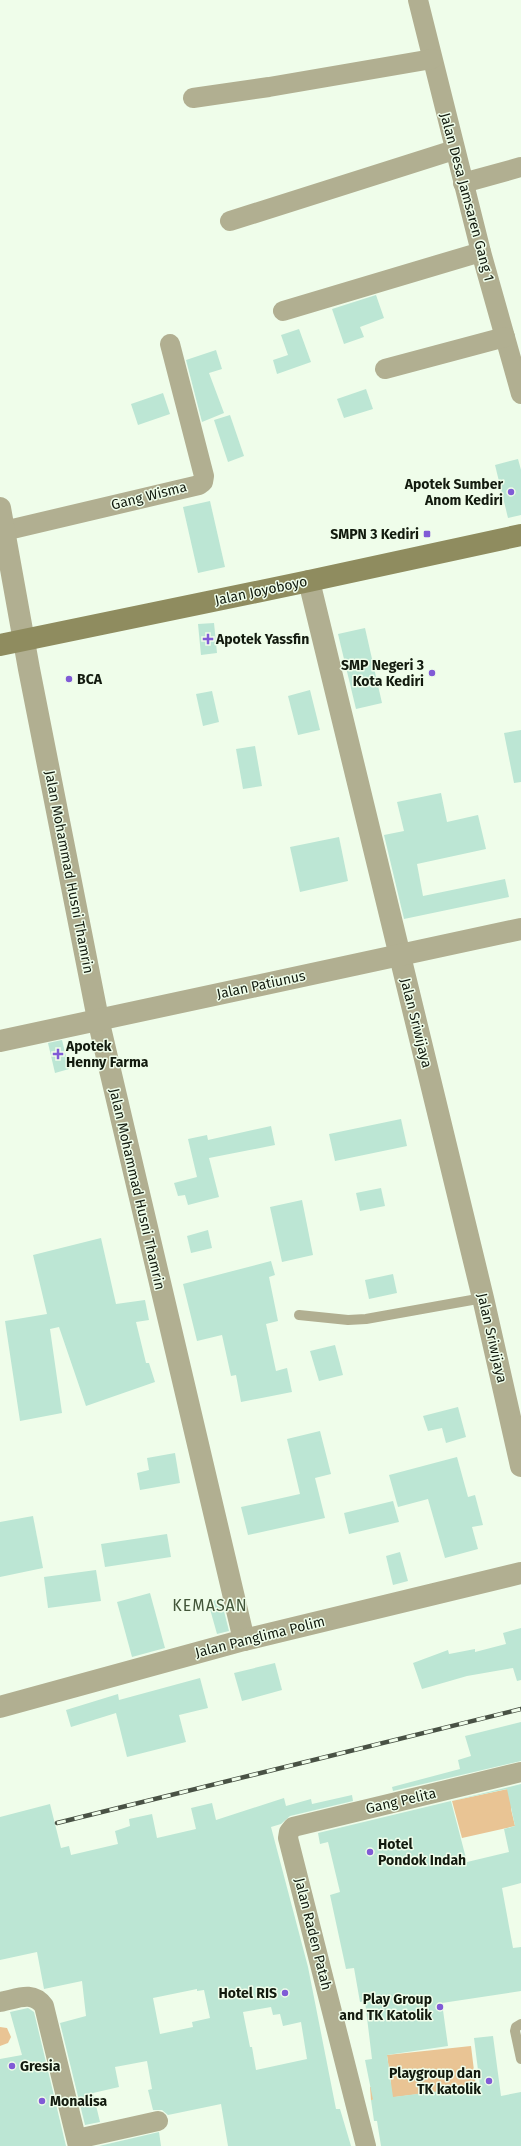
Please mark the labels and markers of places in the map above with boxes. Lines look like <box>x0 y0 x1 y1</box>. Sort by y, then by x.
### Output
place label: Apotek Sumber Anom Kediri <box>404 476 503 509</box>
marker: Apotek Sumber Anom Kediri <box>506 487 516 497</box>
place label: SMPN 3 Kediri <box>330 526 419 543</box>
marker: SMPN 3 Kediri <box>422 529 432 539</box>
place label: Apotek Yassfin <box>215 631 309 648</box>
marker: Apotek Yassfin <box>203 634 213 644</box>
place label: SMP Negeri 3 Kota Kediri <box>341 657 424 690</box>
marker: SMP Negeri 3 Kota Kediri <box>427 668 437 678</box>
place label: BCA <box>77 671 103 688</box>
marker: BCA <box>64 674 74 684</box>
place label: Apotek Henny Farma <box>65 1038 149 1071</box>
marker: Apotek Henny Farma <box>53 1049 63 1059</box>
place label: Hotel Pondok Indah <box>378 1836 466 1869</box>
marker: Hotel Pondok Indah <box>365 1847 375 1857</box>
place label: Hotel RIS <box>218 1985 277 2002</box>
marker: Hotel RIS <box>280 1988 290 1998</box>
place label: Play Group and TK Katolik <box>339 1991 432 2024</box>
marker: Play Group and TK Katolik <box>435 2002 445 2012</box>
place label: Gresia <box>20 2058 61 2075</box>
marker: Gresia <box>7 2061 17 2071</box>
place label: Playgroup dan TK katolik <box>389 2065 481 2098</box>
marker: Playgroup dan TK katolik <box>484 2076 494 2086</box>
place label: Monalisa <box>50 2093 108 2110</box>
marker: Monalisa <box>37 2096 47 2106</box>

